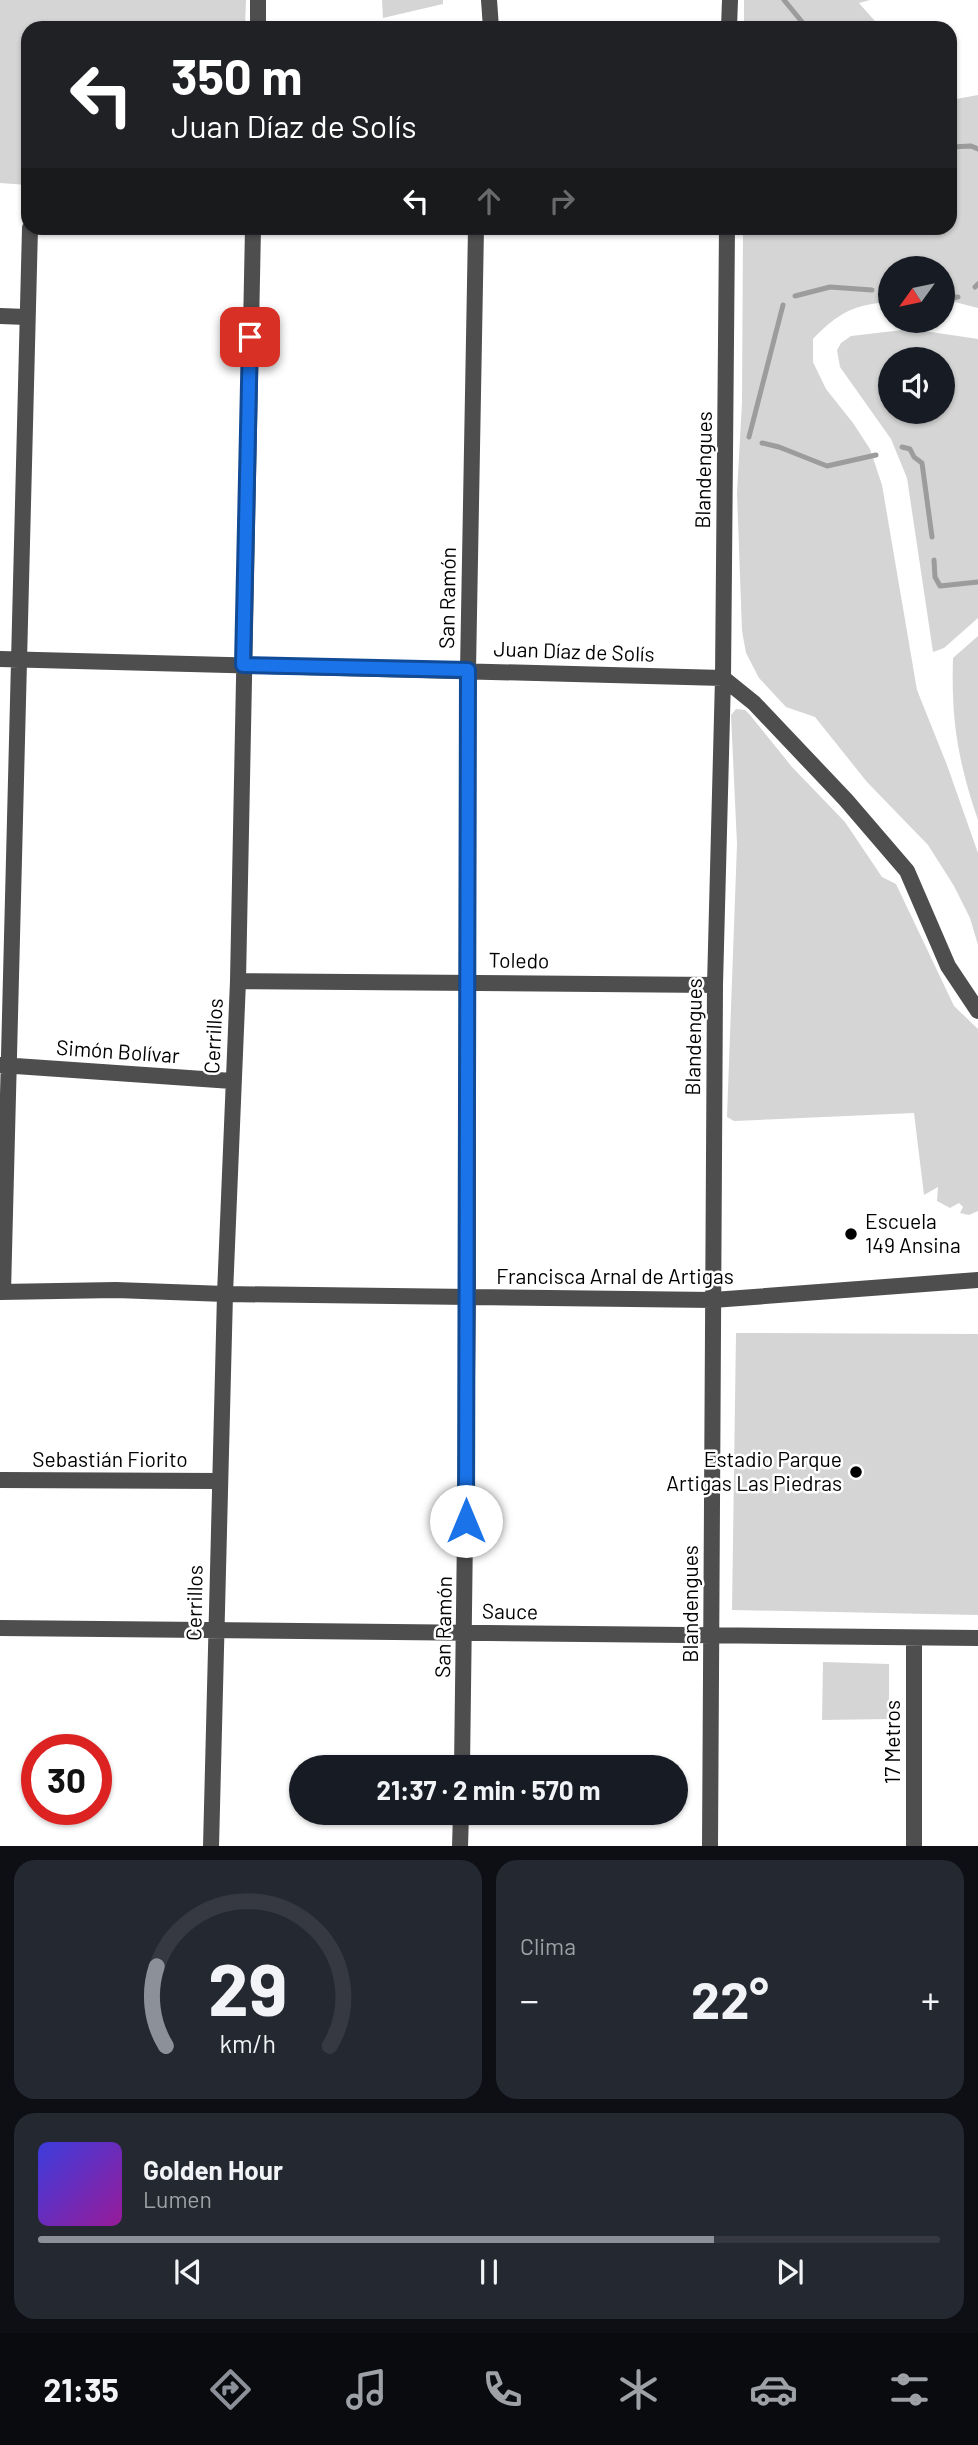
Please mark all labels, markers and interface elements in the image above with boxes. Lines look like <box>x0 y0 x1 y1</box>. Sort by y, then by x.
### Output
text: 350 m <box>171 46 303 105</box>
icon: left <box>56 49 147 140</box>
text: Juan Díaz de Solís <box>171 106 417 144</box>
icon: left <box>397 182 435 220</box>
icon: ahead <box>470 182 508 220</box>
icon: right <box>543 182 581 220</box>
north arrow <box>878 256 956 332</box>
map controls <box>878 256 955 424</box>
pin <box>220 307 280 367</box>
icon: arrive <box>231 318 269 356</box>
button: sound <box>878 347 955 424</box>
street label: Blandengues <box>689 411 716 529</box>
street label: San Ramón <box>433 547 460 649</box>
street label: Juan Díaz de Solís <box>493 635 655 666</box>
street label: Toledo <box>488 946 550 973</box>
street label: Blandengues <box>679 978 706 1096</box>
street label: Cerrillos <box>198 997 227 1074</box>
street label: Simón Bolívar <box>56 1034 181 1067</box>
place label: Escuela 149 Ansina <box>865 1208 961 1257</box>
marker: Escuela 149 Ansina <box>843 1226 859 1242</box>
street label: Francisca Arnal de Artigas <box>496 1263 734 1288</box>
street label: Sebastián Fiorito <box>32 1446 188 1471</box>
place label: Estadio Parque Artigas Las Piedras <box>666 1446 842 1495</box>
marker: Estadio Parque Artigas Las Piedras <box>848 1464 864 1480</box>
position arrow <box>429 1484 503 1558</box>
street label: Blandengues <box>677 1545 702 1663</box>
street label: Cerrillos <box>180 1565 207 1641</box>
street label: San Ramón <box>429 1576 456 1678</box>
street label: Sauce <box>482 1598 538 1623</box>
street label: 17 Metros <box>879 1700 904 1784</box>
speed limit sign: 30 <box>21 1734 112 1825</box>
text: 21:37 · 2 min · 570 m <box>377 1774 601 1805</box>
text: Clima <box>520 1932 576 1960</box>
text: 29 <box>208 1943 288 2031</box>
text: 22° <box>691 1967 769 2029</box>
text: − <box>520 1976 539 2022</box>
text: + <box>921 1976 940 2022</box>
text: km/h <box>220 2027 276 2057</box>
text: Golden Hour <box>143 2154 283 2185</box>
text: Lumen <box>143 2185 212 2213</box>
icon: previous <box>169 2253 207 2291</box>
icon: pause <box>470 2253 508 2291</box>
icon: next <box>771 2253 809 2291</box>
icon: directions <box>206 2365 255 2414</box>
icon: music <box>342 2365 391 2414</box>
icon: phone <box>478 2365 527 2414</box>
icon: climate <box>614 2365 663 2414</box>
icon: car <box>749 2365 798 2414</box>
icon: filters <box>885 2365 934 2414</box>
text: 21:35 <box>43 2370 119 2408</box>

